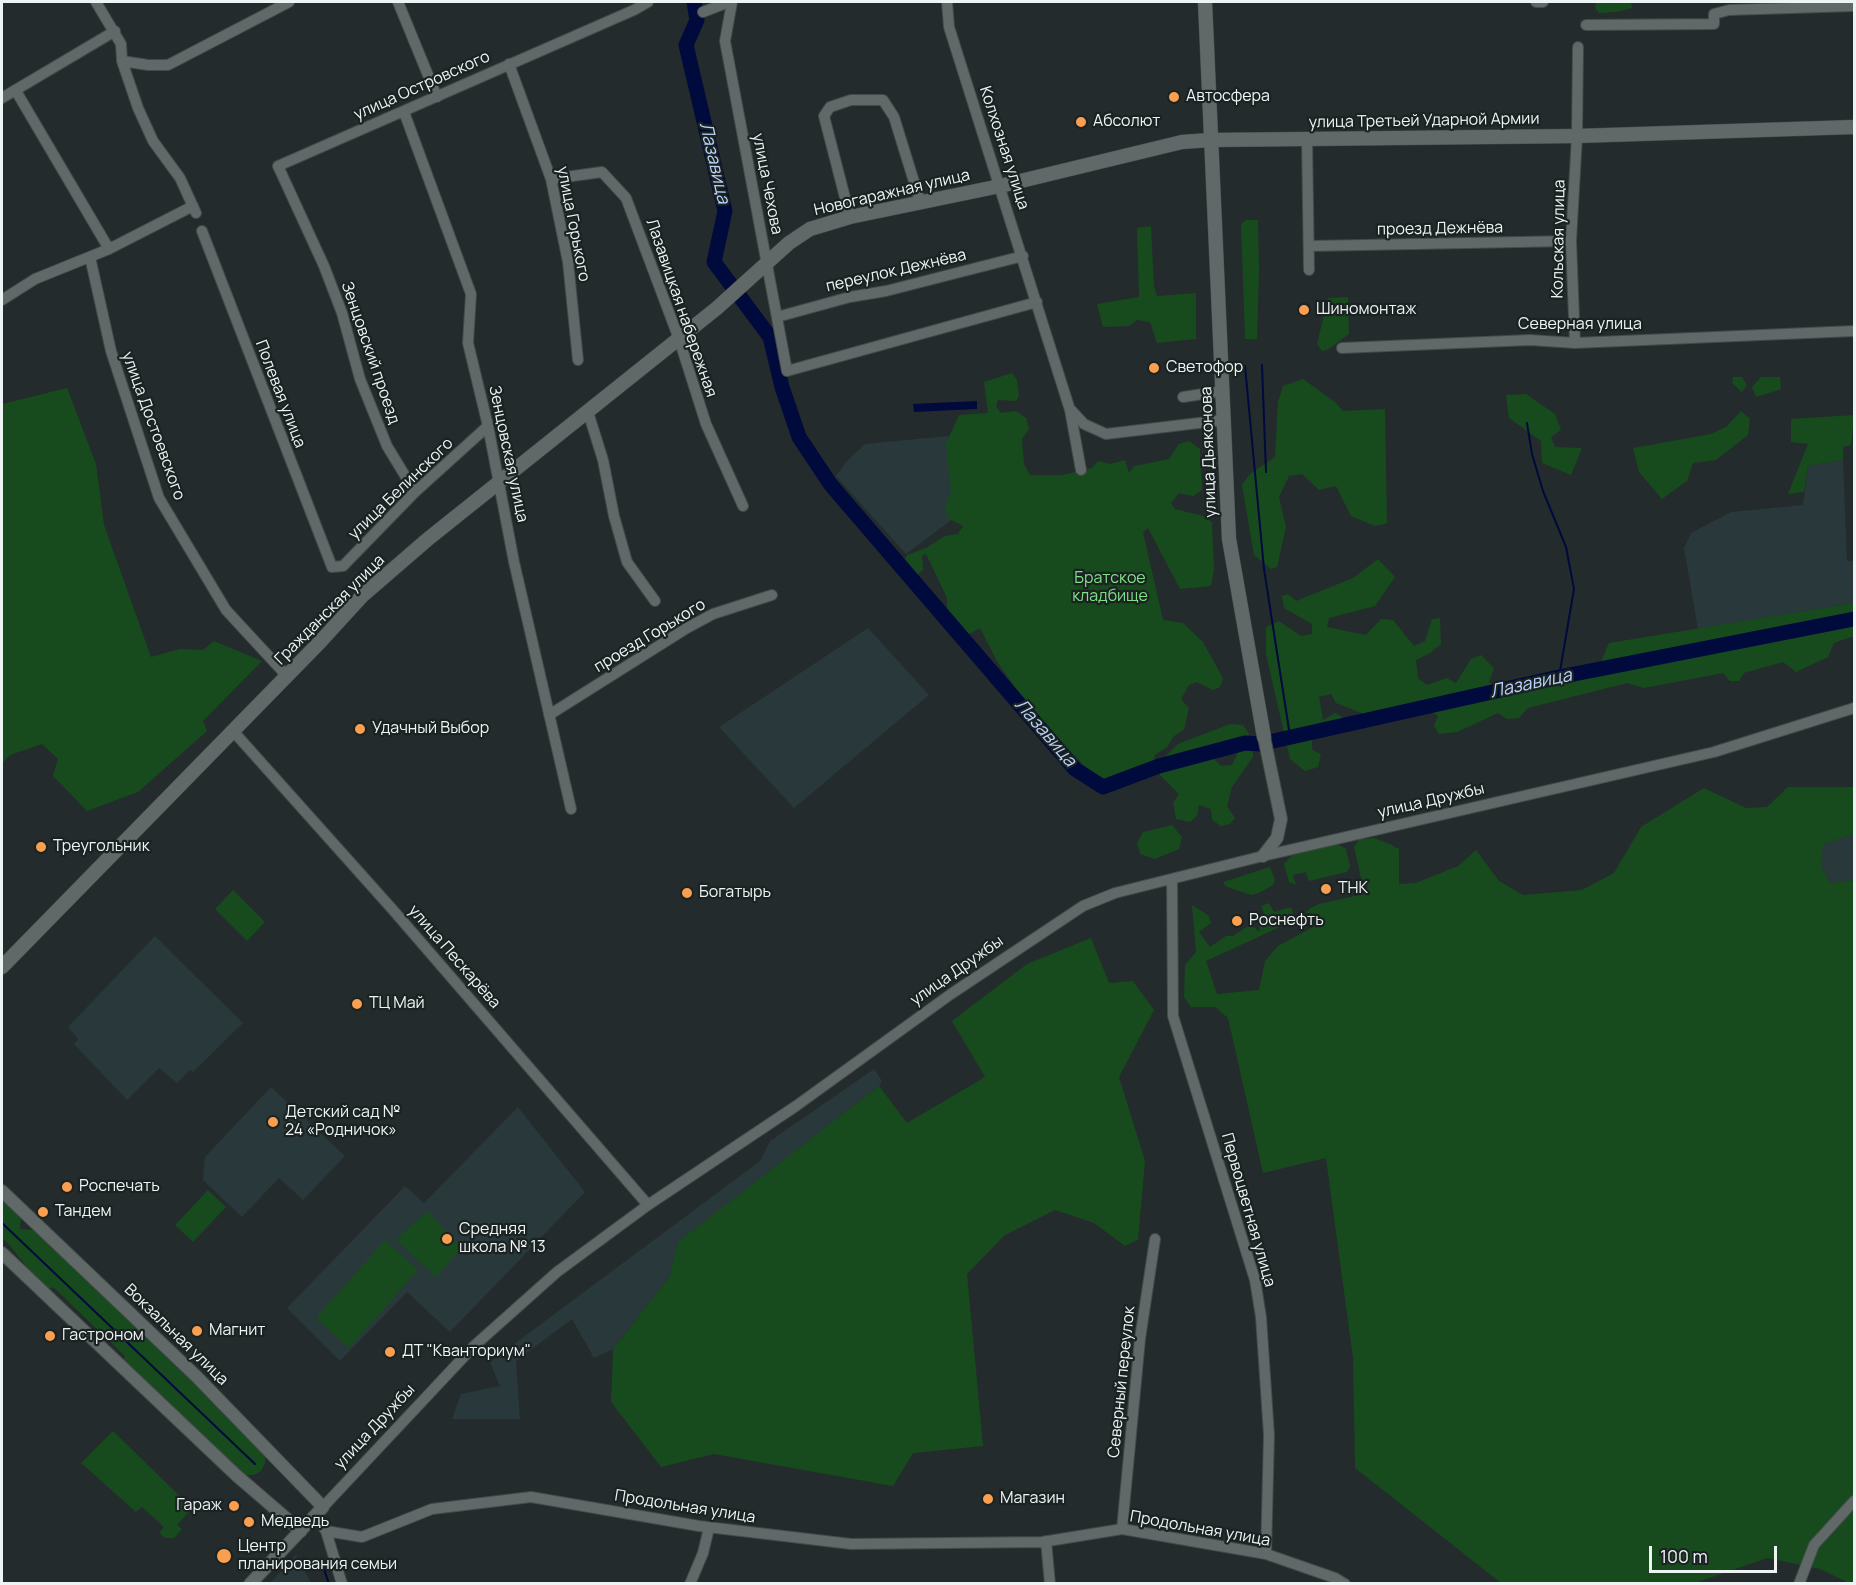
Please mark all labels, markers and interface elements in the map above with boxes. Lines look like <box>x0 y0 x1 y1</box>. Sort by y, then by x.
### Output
street label: улица Островского <box>351 47 493 125</box>
street label: Колхозная улица <box>975 84 1033 212</box>
place label: Автосфера <box>1186 87 1270 107</box>
marker: Автосфера <box>1167 90 1181 104</box>
street label: улица Третьей Ударной Армии <box>1308 109 1540 133</box>
place label: Абсолют <box>1093 112 1160 132</box>
marker: Абсолют <box>1074 115 1088 129</box>
water label: Лазавица <box>694 120 734 206</box>
street label: улица Чехова <box>748 132 786 236</box>
street label: улица Горького <box>552 165 594 283</box>
street label: Новогаражная улица <box>812 166 972 220</box>
street label: Кольская улица <box>1548 179 1570 299</box>
street label: Лазавицкая набережная <box>641 216 721 400</box>
street label: проезд Дежнёва <box>1377 218 1503 240</box>
street label: переулок Дежнёва <box>824 246 968 296</box>
street label: Зенцовский проезд <box>337 279 403 427</box>
place label: Шиномонтаж <box>1316 300 1416 320</box>
marker: Шиномонтаж <box>1297 303 1311 317</box>
street label: Северная улица <box>1518 315 1642 335</box>
street label: Полевая улица <box>251 337 309 451</box>
street label: улица Достоевского <box>117 349 189 503</box>
place label: Светофор <box>1166 358 1243 378</box>
marker: Светофор <box>1147 361 1161 375</box>
street label: Зенцовская улица <box>484 384 532 524</box>
street label: улица Дьяконова <box>1197 386 1221 518</box>
street label: улица Белинского <box>345 434 457 544</box>
street label: Гражданская улица <box>271 551 389 669</box>
park label: Братское кладбище <box>1072 569 1148 607</box>
street label: проезд Горького <box>591 595 709 677</box>
water label: Лазавица <box>1488 665 1574 703</box>
water label: Лазавица <box>1010 695 1080 771</box>
place label: Удачный Выбор <box>372 719 489 739</box>
marker: Удачный Выбор <box>353 722 367 736</box>
street label: улица Дружбы <box>1376 779 1486 823</box>
place label: Треугольник <box>53 837 150 857</box>
marker: Треугольник <box>34 840 48 854</box>
place label: ТНК <box>1338 879 1368 899</box>
marker: ТНК <box>1319 882 1333 896</box>
place label: Богатырь <box>699 883 771 903</box>
marker: Богатырь <box>680 886 694 900</box>
street label: улица Пескарёва <box>404 901 504 1013</box>
place label: Роснефть <box>1249 911 1324 931</box>
marker: Роснефть <box>1230 914 1244 928</box>
street label: улица Дружбы <box>907 932 1007 1010</box>
place label: ТЦ Май <box>369 994 425 1014</box>
marker: ТЦ Май <box>350 997 364 1011</box>
place label: Детский сад № 24 «Родничок» <box>285 1103 400 1141</box>
marker: Детский сад № 24 «Родничок» <box>266 1115 280 1129</box>
street label: Первоцветная улица <box>1217 1131 1279 1289</box>
place label: Роспечать <box>79 1177 160 1197</box>
marker: Роспечать <box>60 1180 74 1194</box>
place label: Тандем <box>55 1202 112 1222</box>
marker: Тандем <box>36 1205 50 1219</box>
place label: Средняя школа № 13 <box>459 1220 546 1258</box>
marker: Средняя школа № 13 <box>440 1232 454 1246</box>
street label: Вокзальная улица <box>120 1280 232 1390</box>
street label: Северный переулок <box>1104 1305 1140 1459</box>
place label: Магнит <box>209 1321 265 1341</box>
marker: Магнит <box>190 1324 204 1338</box>
place label: Гастроном <box>62 1326 144 1346</box>
marker: Гастроном <box>43 1329 57 1343</box>
place label: ДТ "Кванториум" <box>402 1342 531 1362</box>
marker: ДТ "Кванториум" <box>383 1345 397 1359</box>
street label: улица Дружбы <box>331 1381 419 1473</box>
street label: Продольная улица <box>613 1486 757 1528</box>
place label: Магазин <box>1000 1489 1065 1509</box>
marker: Магазин <box>981 1492 995 1506</box>
place label: Гараж <box>176 1496 222 1516</box>
marker: Гараж <box>227 1499 241 1513</box>
street label: Продольная улица <box>1128 1507 1272 1551</box>
place label: Медведь <box>261 1512 329 1532</box>
marker: Медведь <box>242 1515 256 1529</box>
scale bar <box>1652 1534 1780 1572</box>
place label: Центр планирования семьи <box>238 1537 397 1575</box>
text: 100 m <box>1660 1544 1708 1568</box>
marker: Центр планирования семьи <box>215 1547 233 1565</box>

